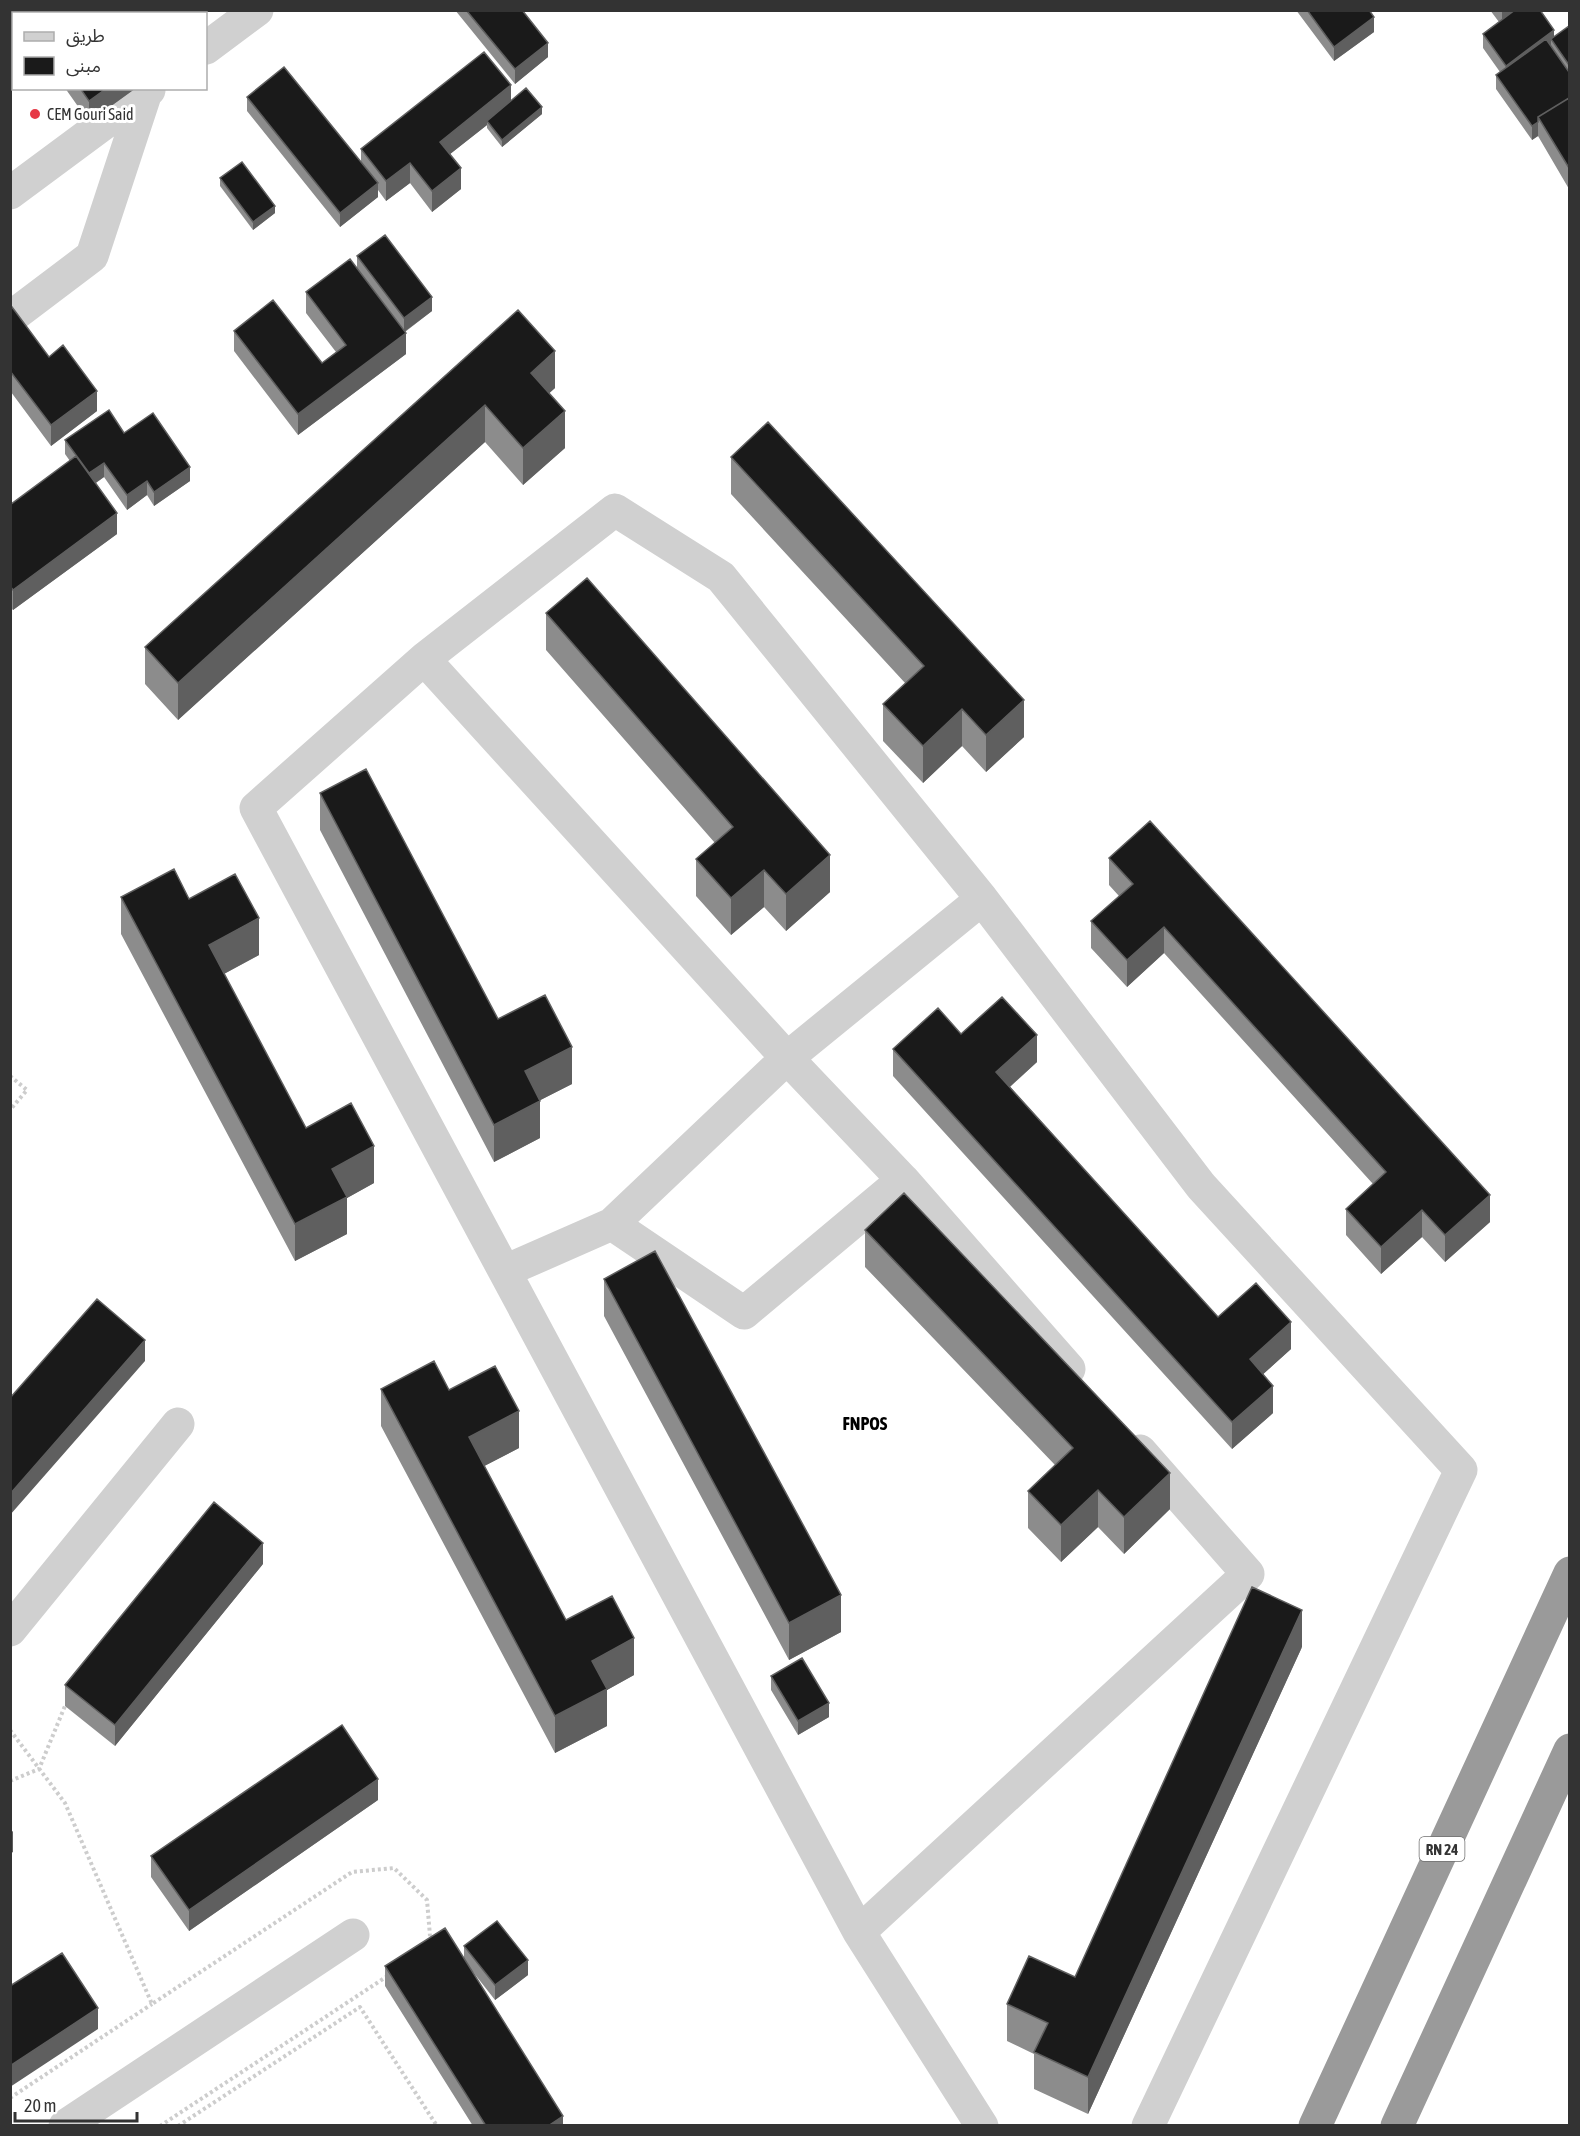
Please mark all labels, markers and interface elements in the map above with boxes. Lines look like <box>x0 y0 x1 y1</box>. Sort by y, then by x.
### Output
legend <box>12 12 207 90</box>
text: طريق <box>66 25 105 47</box>
text: مبنى <box>66 55 101 77</box>
place label: CEM Gouri Said <box>47 105 134 123</box>
marker: CEM Gouri Said <box>28 107 42 121</box>
district label: FNPOS <box>843 1413 888 1434</box>
road number: RN 24 <box>1420 1837 1464 1861</box>
scale bar <box>15 2085 136 2123</box>
text: 20 m <box>24 2095 56 2116</box>

